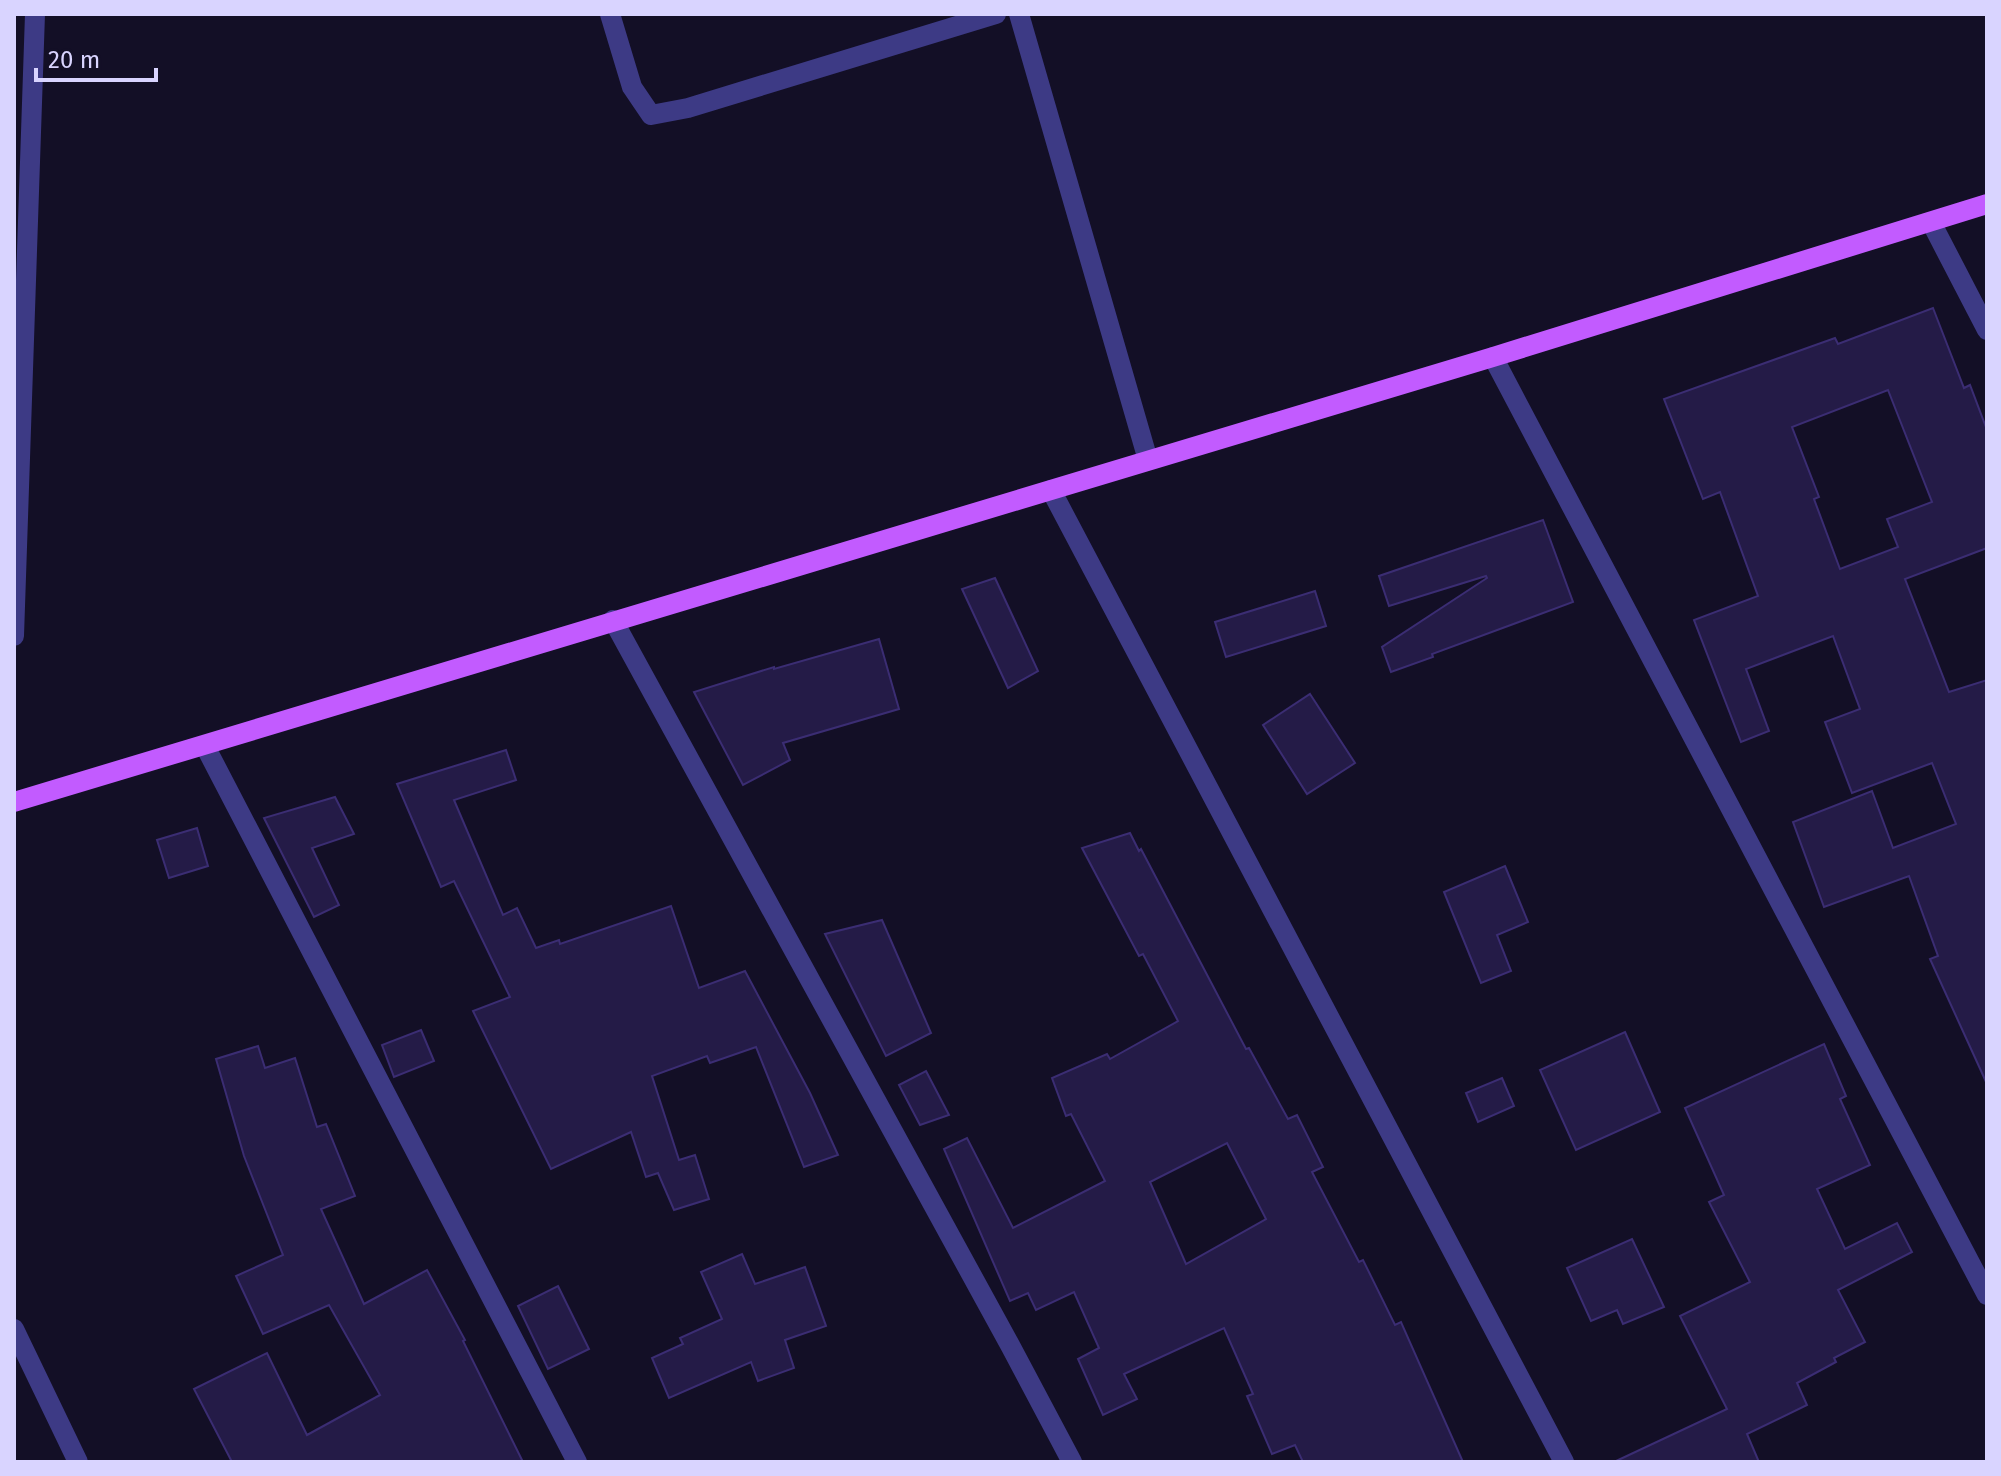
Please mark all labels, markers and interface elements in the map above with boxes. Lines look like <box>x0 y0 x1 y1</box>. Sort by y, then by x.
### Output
scale bar <box>36 32 156 82</box>
text: 20 m <box>48 46 100 74</box>

